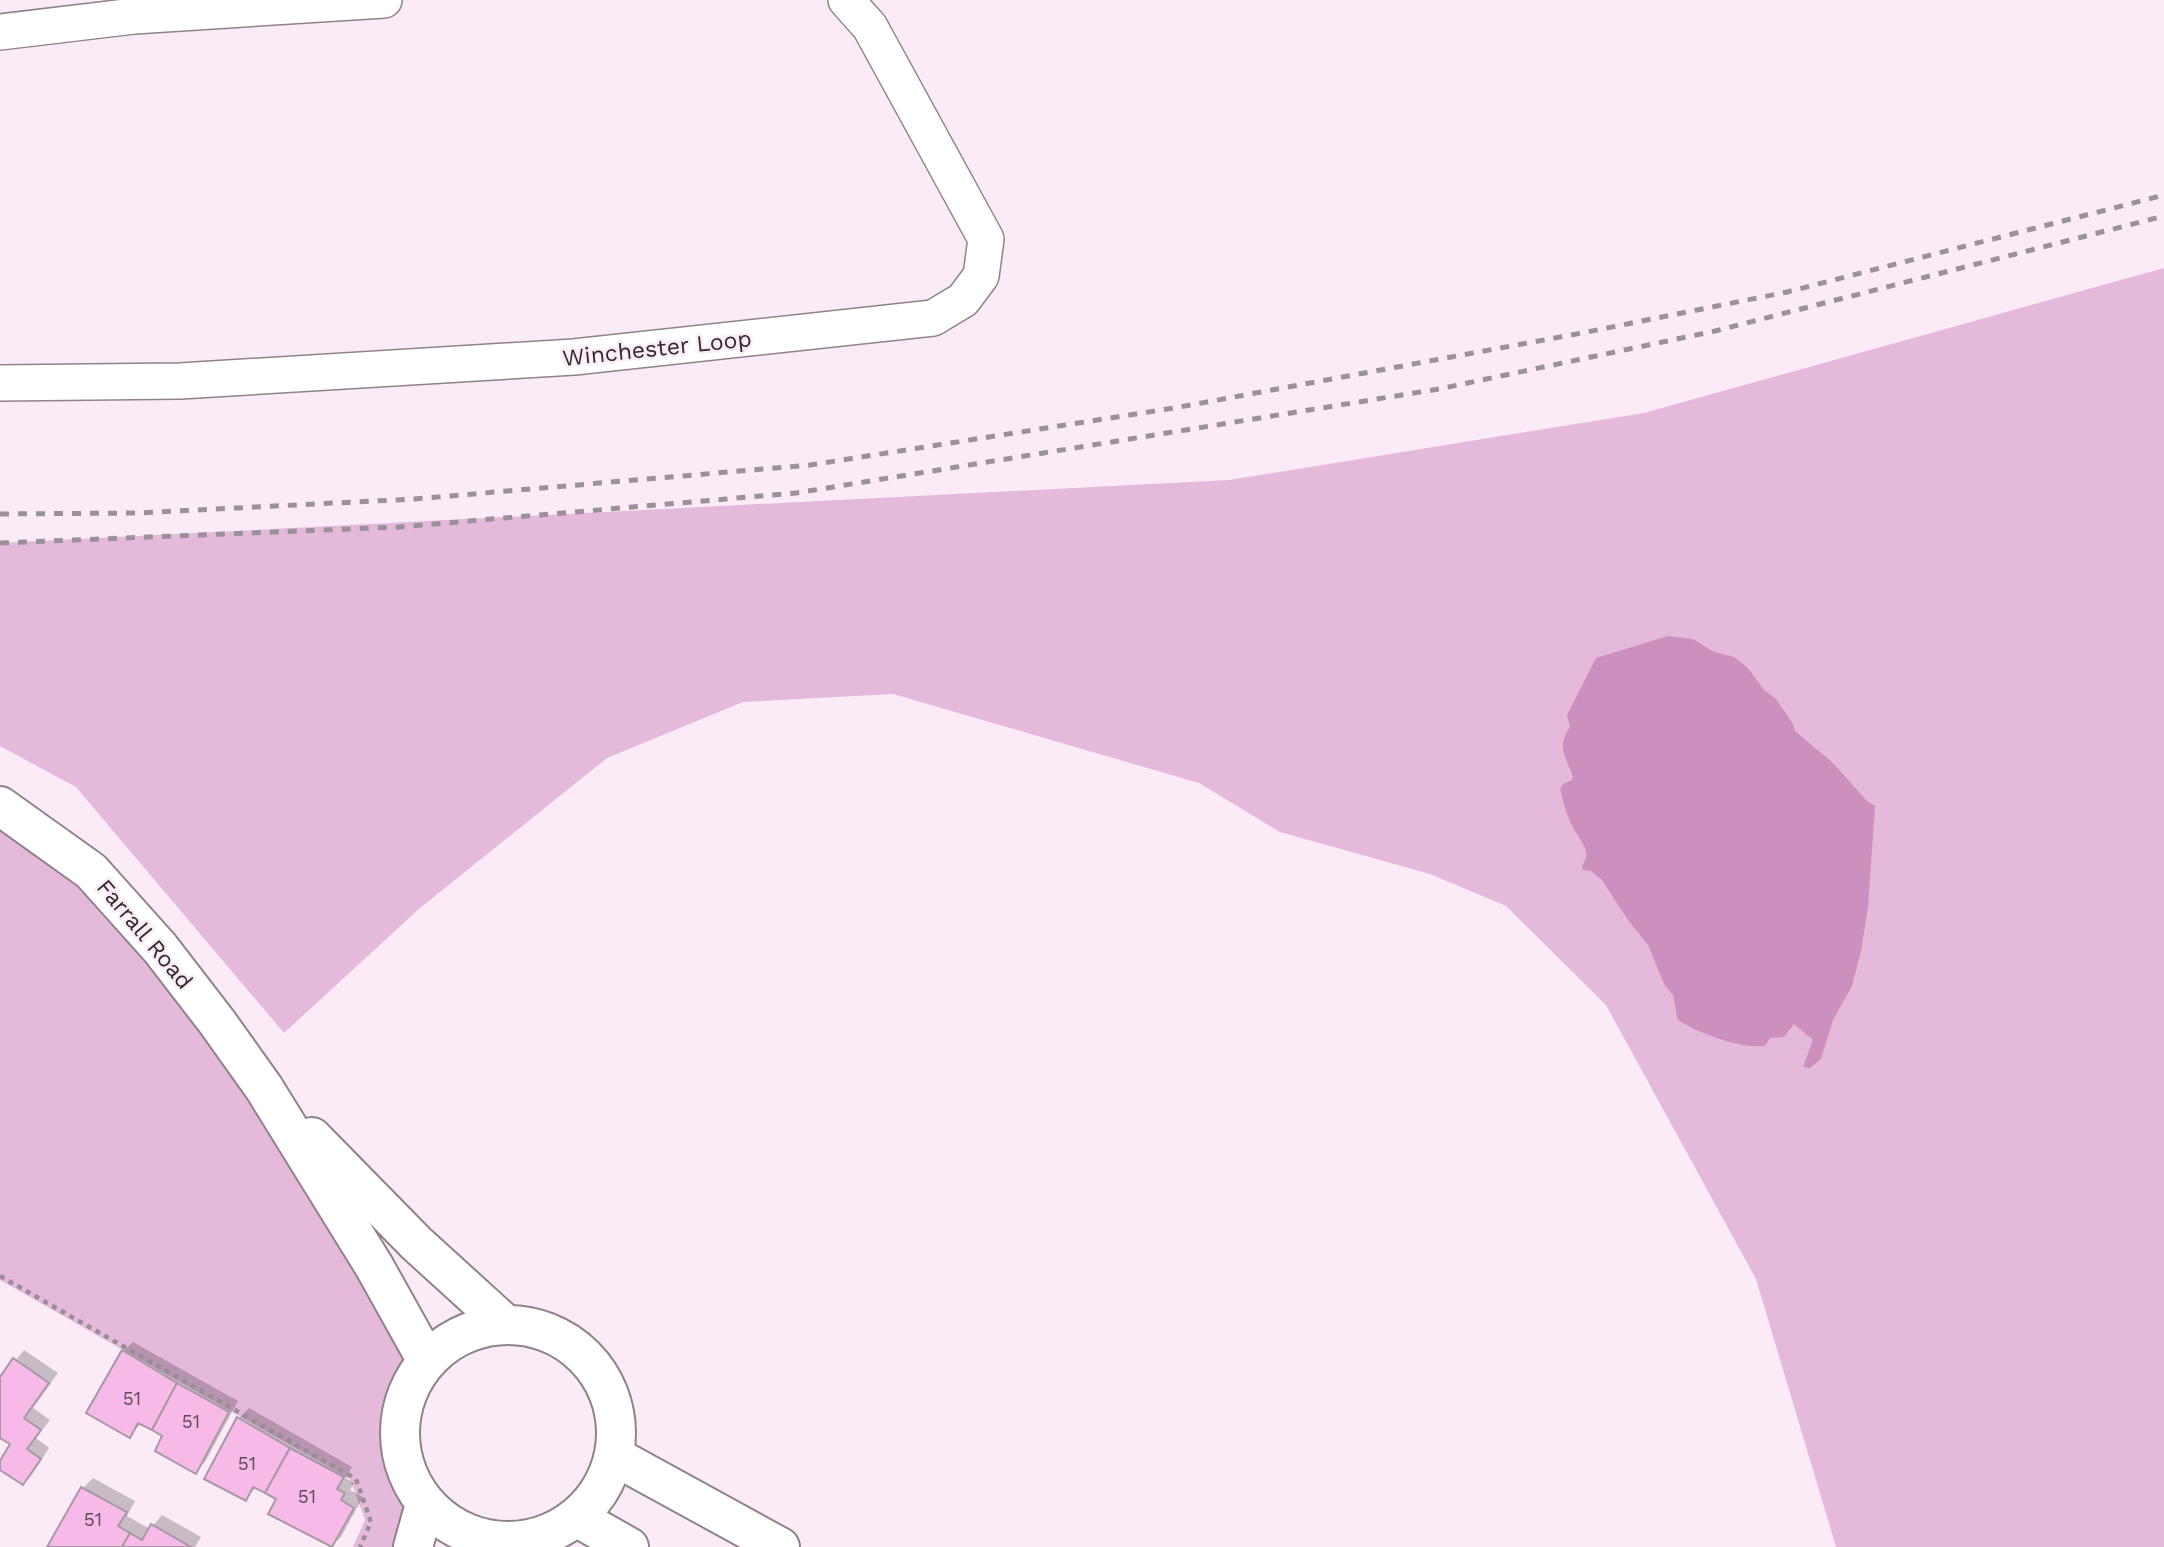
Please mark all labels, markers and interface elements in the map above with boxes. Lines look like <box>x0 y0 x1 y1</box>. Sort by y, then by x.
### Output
street label: Winchester Loop <box>561 325 753 372</box>
street label: Farrall Road <box>91 874 198 995</box>
house number: 51 <box>123 1387 141 1410</box>
house number: 51 <box>182 1410 200 1433</box>
house number: 51 <box>238 1452 256 1475</box>
house number: 51 <box>298 1485 316 1508</box>
house number: 51 <box>84 1508 102 1531</box>

